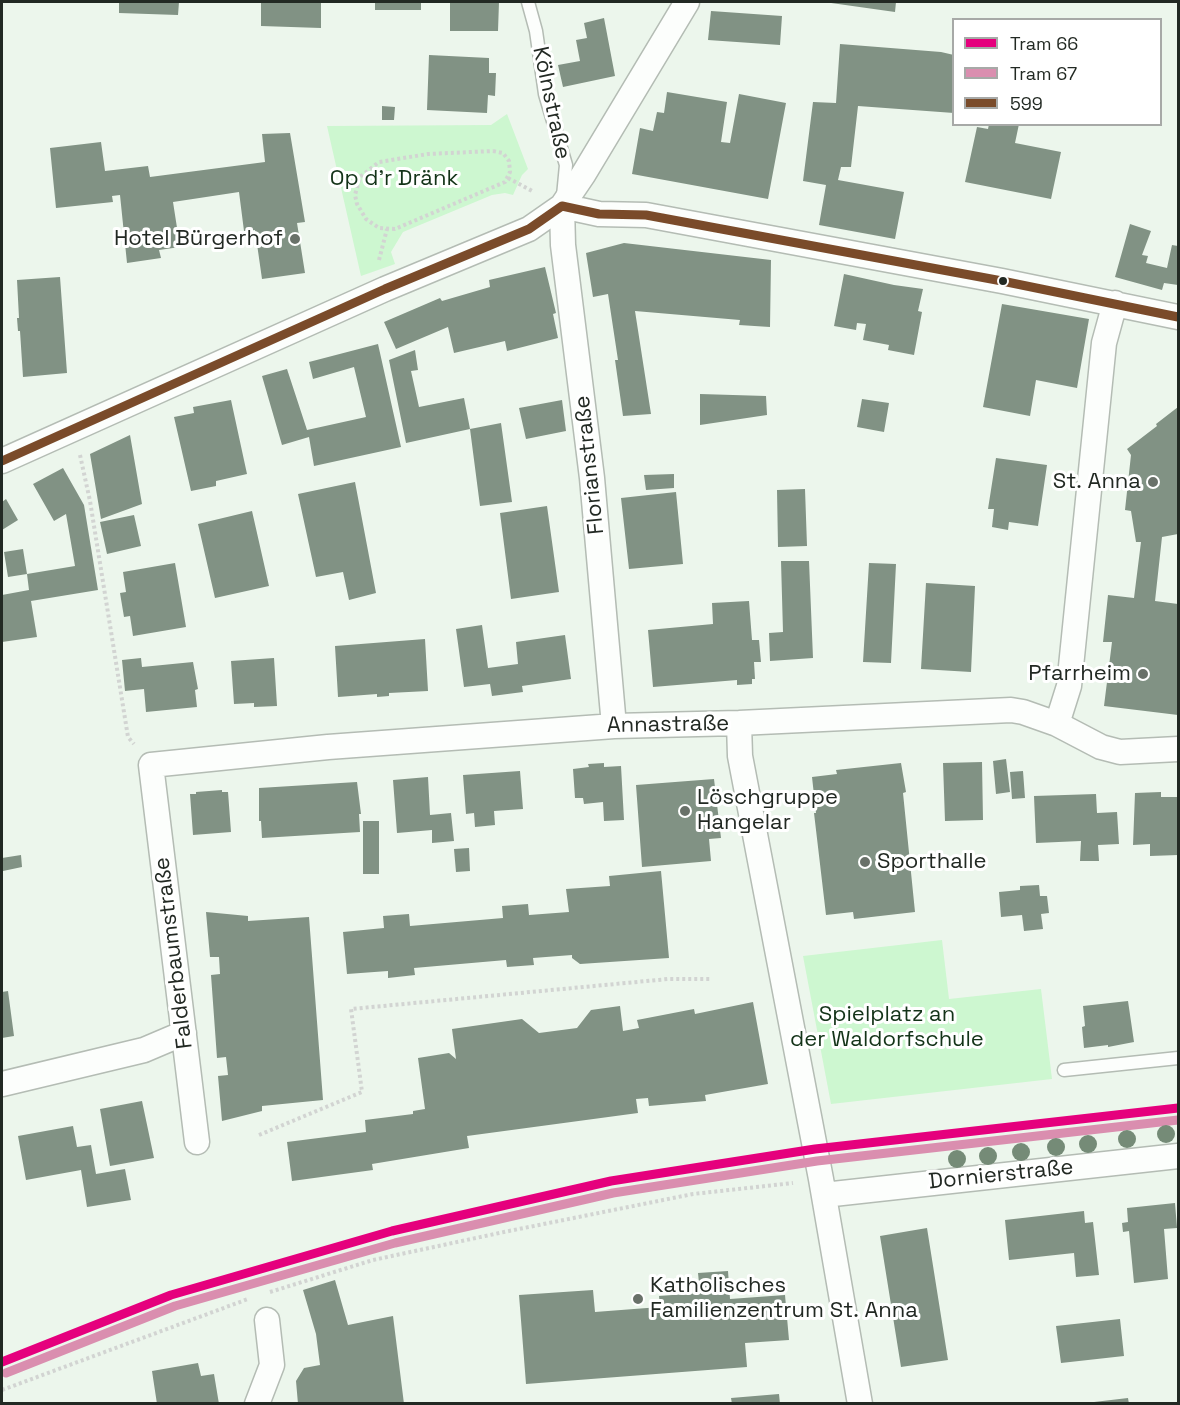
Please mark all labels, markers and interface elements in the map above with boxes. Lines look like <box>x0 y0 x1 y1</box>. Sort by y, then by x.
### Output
legend <box>952 18 1162 126</box>
text: Tram 66 <box>1010 32 1078 55</box>
street label: Kölnstraße <box>526 44 576 162</box>
text: Tram 67 <box>1010 62 1077 85</box>
text: 599 <box>1010 92 1043 115</box>
park label: Op d'r Dränk <box>330 166 458 192</box>
place label: Hotel Bürgerhof <box>114 226 283 252</box>
marker: Hotel Bürgerhof <box>288 232 302 246</box>
unlabelled marker <box>997 275 1009 287</box>
street label: Florianstraße <box>570 394 610 536</box>
place label: St. Anna <box>1053 469 1141 495</box>
marker: St. Anna <box>1146 475 1160 489</box>
place label: Pfarrheim <box>1028 661 1131 687</box>
marker: Pfarrheim <box>1136 667 1150 681</box>
street label: Annastraße <box>607 711 729 739</box>
place label: Löschgruppe Hangelar <box>697 785 838 836</box>
marker: Löschgruppe Hangelar <box>678 804 692 818</box>
place label: Sporthalle <box>877 849 987 875</box>
marker: Sporthalle <box>858 855 872 869</box>
street label: Falderbaumstraße <box>149 856 199 1050</box>
park label: Spielplatz an der Waldorfschule <box>790 1002 984 1054</box>
street label: Dornierstraße <box>927 1154 1075 1196</box>
place label: Katholisches Familienzentrum St. Anna <box>650 1273 918 1324</box>
marker: Katholisches Familienzentrum St. Anna <box>631 1292 645 1306</box>

